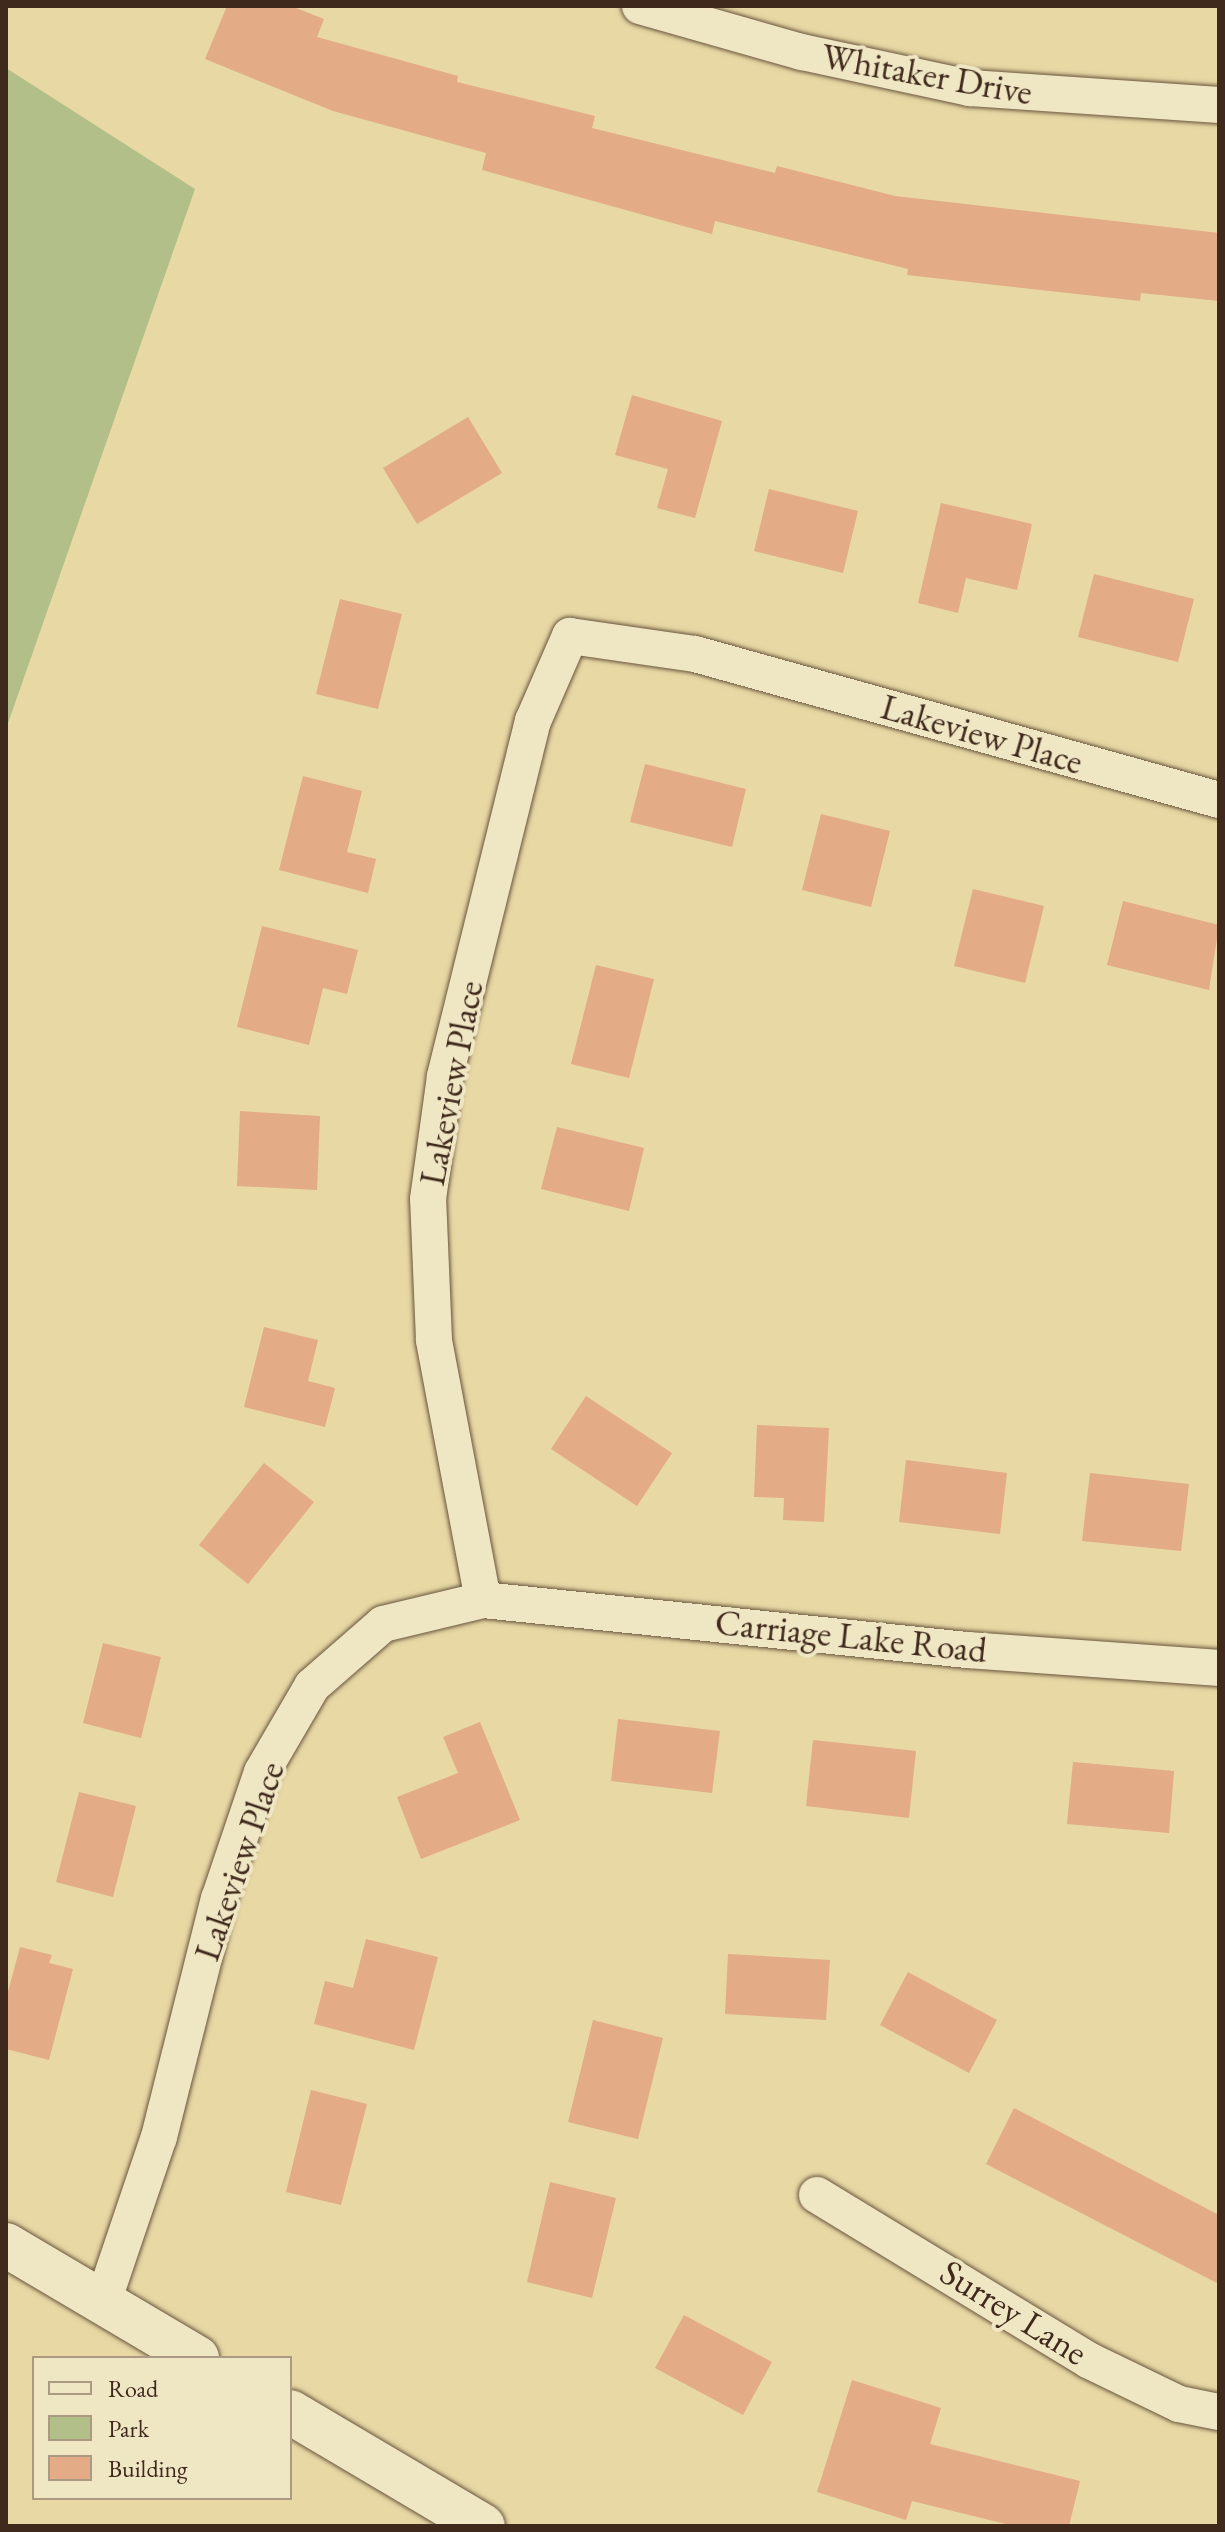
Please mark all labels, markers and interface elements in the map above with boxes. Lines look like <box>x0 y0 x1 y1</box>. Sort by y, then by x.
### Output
street label: Whitaker Drive <box>818 34 1036 114</box>
street label: Lakeview Place <box>876 685 1088 783</box>
street label: Lakeview Place <box>410 977 492 1189</box>
street label: Carriage Lake Road <box>713 1600 989 1672</box>
street label: Lakeview Place <box>185 1756 293 1966</box>
street label: Surrey Lane <box>933 2250 1095 2374</box>
legend <box>32 2356 292 2500</box>
text: Road <box>108 2373 158 2404</box>
text: Park <box>108 2413 149 2444</box>
text: Building <box>108 2453 188 2484</box>

